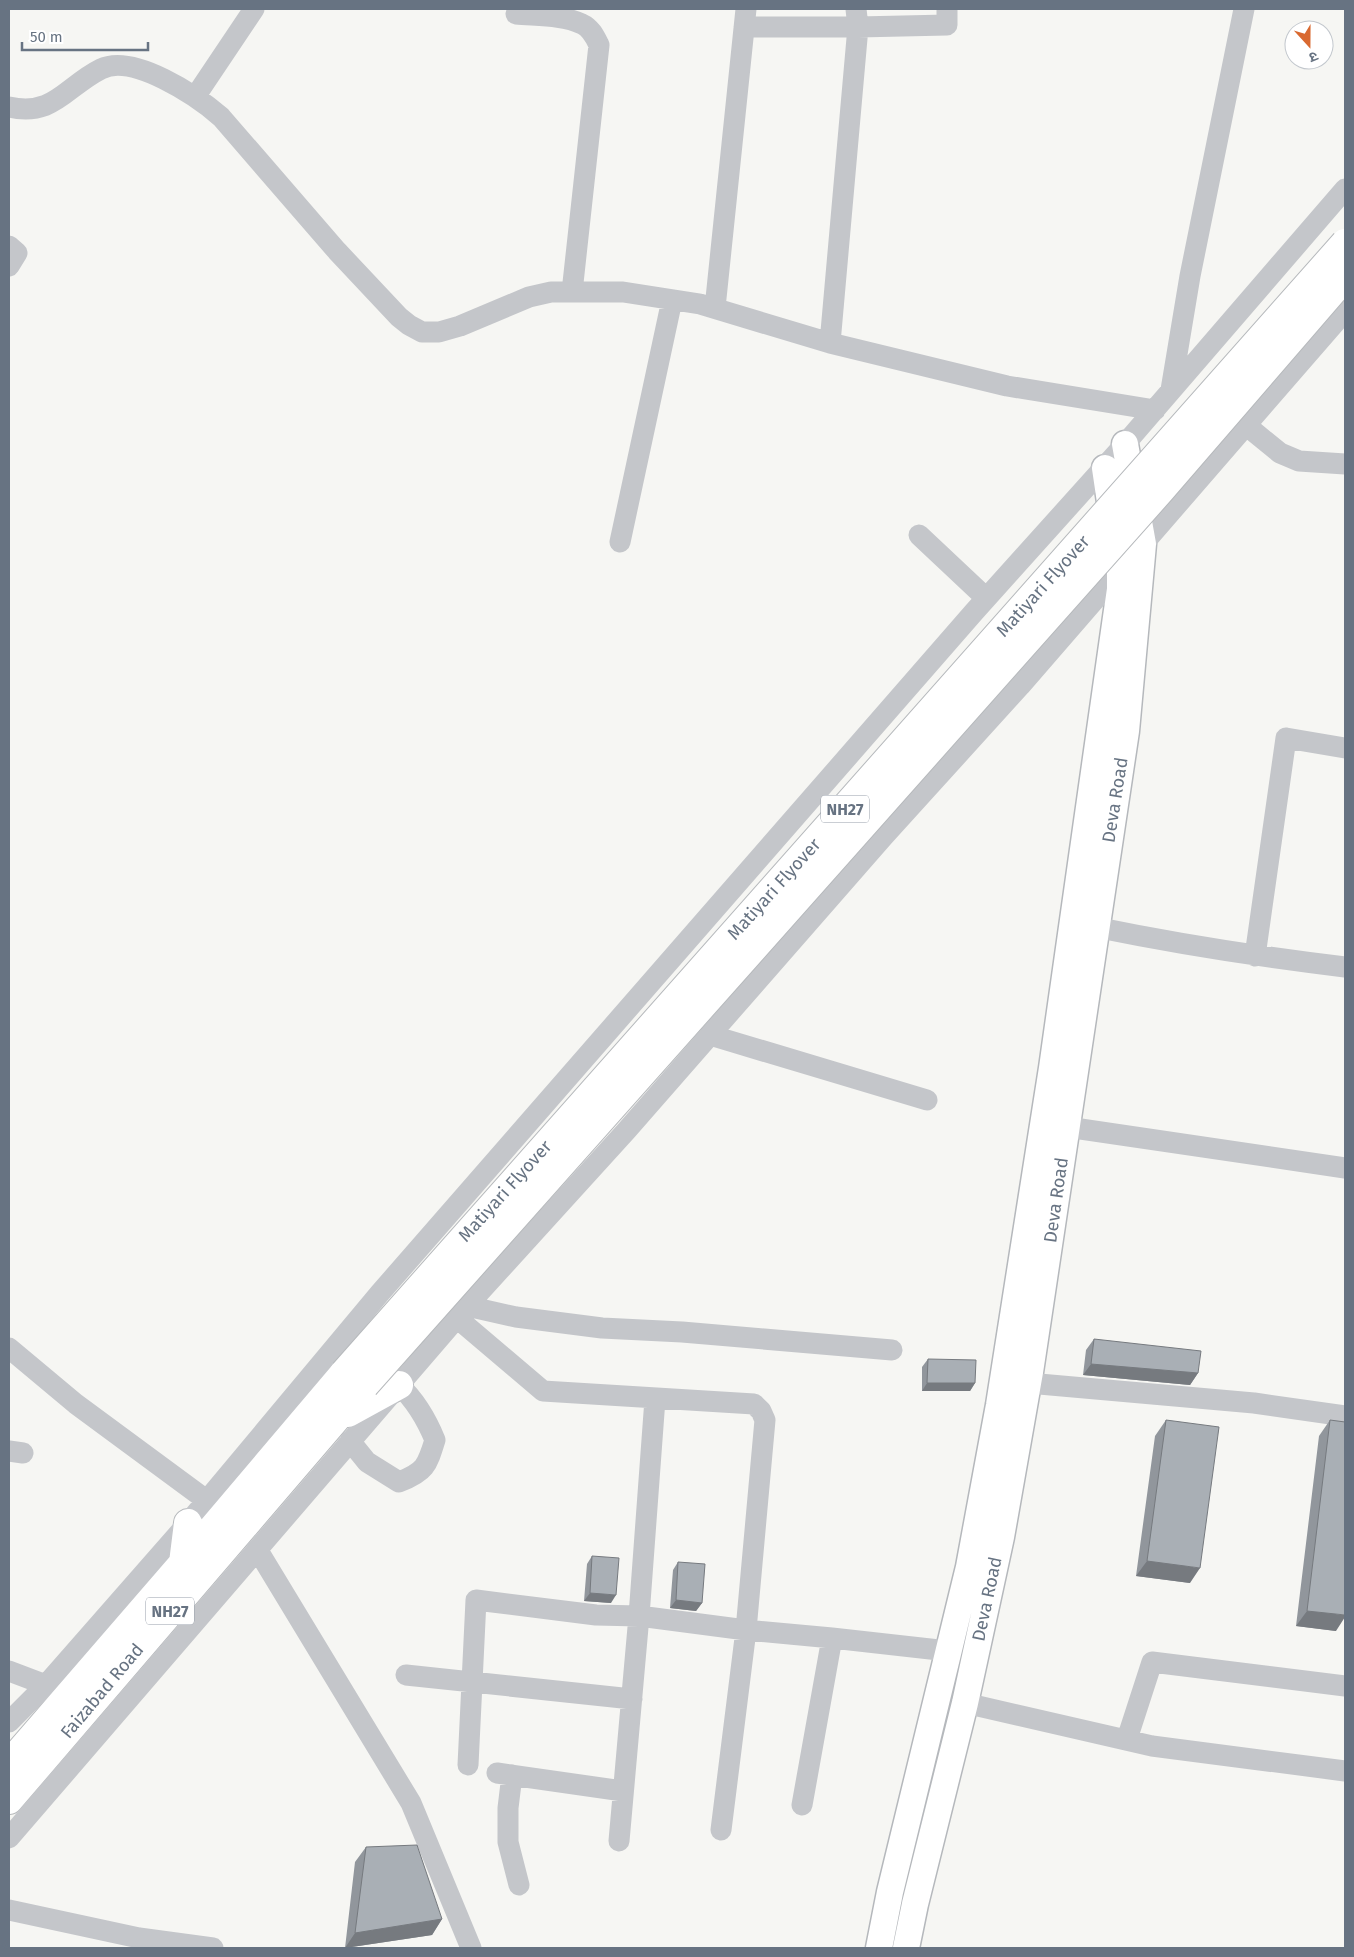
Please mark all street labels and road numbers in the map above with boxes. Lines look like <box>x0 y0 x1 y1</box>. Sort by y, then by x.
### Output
street label: Matiyari Flyover <box>992 531 1094 641</box>
street label: Deva Road <box>1097 756 1133 844</box>
road number: NH27 <box>821 796 869 822</box>
street label: Matiyari Flyover <box>723 834 825 944</box>
street label: Matiyari Flyover <box>454 1136 556 1246</box>
street label: Deva Road <box>1039 1156 1073 1244</box>
street label: Deva Road <box>967 1555 1007 1643</box>
road number: NH27 <box>146 1598 194 1624</box>
street label: Faizabad Road <box>56 1639 148 1743</box>

